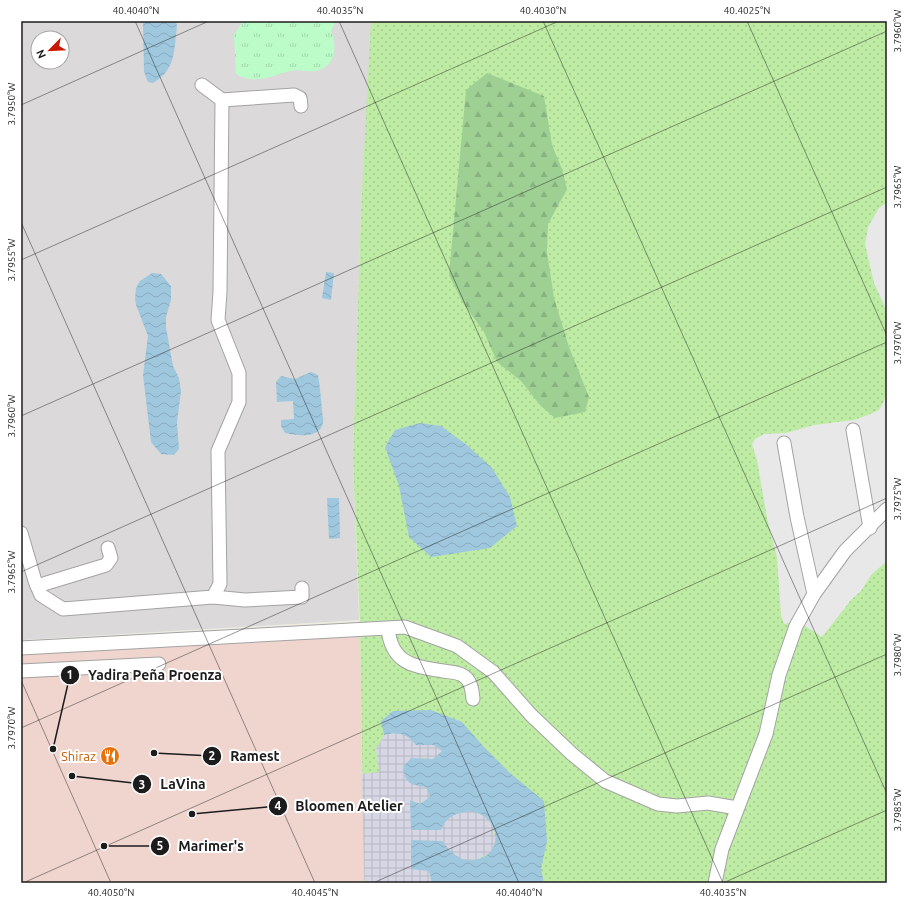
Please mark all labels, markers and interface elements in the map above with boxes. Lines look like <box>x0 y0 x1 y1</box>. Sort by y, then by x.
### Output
text: 40.4040°N <box>113 5 159 16</box>
text: 40.4035°N <box>317 5 363 16</box>
text: 40.4030°N <box>520 5 566 16</box>
text: 40.4025°N <box>724 5 770 16</box>
text: 3.7960°W <box>892 9 903 53</box>
north arrow <box>30 30 70 70</box>
text: N <box>34 48 48 60</box>
text: 3.7950°W <box>6 82 17 126</box>
text: 3.7965°W <box>892 165 903 209</box>
text: 3.7955°W <box>6 238 17 282</box>
text: 3.7970°W <box>892 321 903 365</box>
text: 3.7960°W <box>6 394 17 438</box>
text: 3.7975°W <box>892 477 903 521</box>
text: 3.7965°W <box>6 550 17 594</box>
text: 3.7980°W <box>892 633 903 677</box>
callout: Yadira Peña Proenza <box>60 662 230 688</box>
text: Yadira Peña Proenza <box>88 667 222 683</box>
text: 1 <box>67 668 73 681</box>
text: 3.7970°W <box>6 706 17 750</box>
callout: Ramest <box>202 743 287 769</box>
restaurant icon: Shiraz <box>99 745 121 767</box>
text: Ramest <box>230 748 280 764</box>
place label: Shiraz <box>61 749 96 763</box>
text: 2 <box>209 749 216 762</box>
callout: LaVina <box>132 771 213 797</box>
text: LaVina <box>160 776 206 792</box>
text: 3 <box>139 778 145 791</box>
text: 3.7985°W <box>892 788 903 832</box>
callout: Bloomen Atelier <box>268 793 411 819</box>
text: Bloomen Atelier <box>295 798 403 814</box>
text: 4 <box>275 799 282 812</box>
callout: Marimer's <box>150 833 252 859</box>
text: Marimer's <box>178 838 244 854</box>
text: 5 <box>157 839 164 852</box>
text: 40.4050°N <box>88 887 134 898</box>
text: 40.4045°N <box>292 887 338 898</box>
text: 40.4040°N <box>496 887 542 898</box>
text: 40.4035°N <box>700 887 746 898</box>

